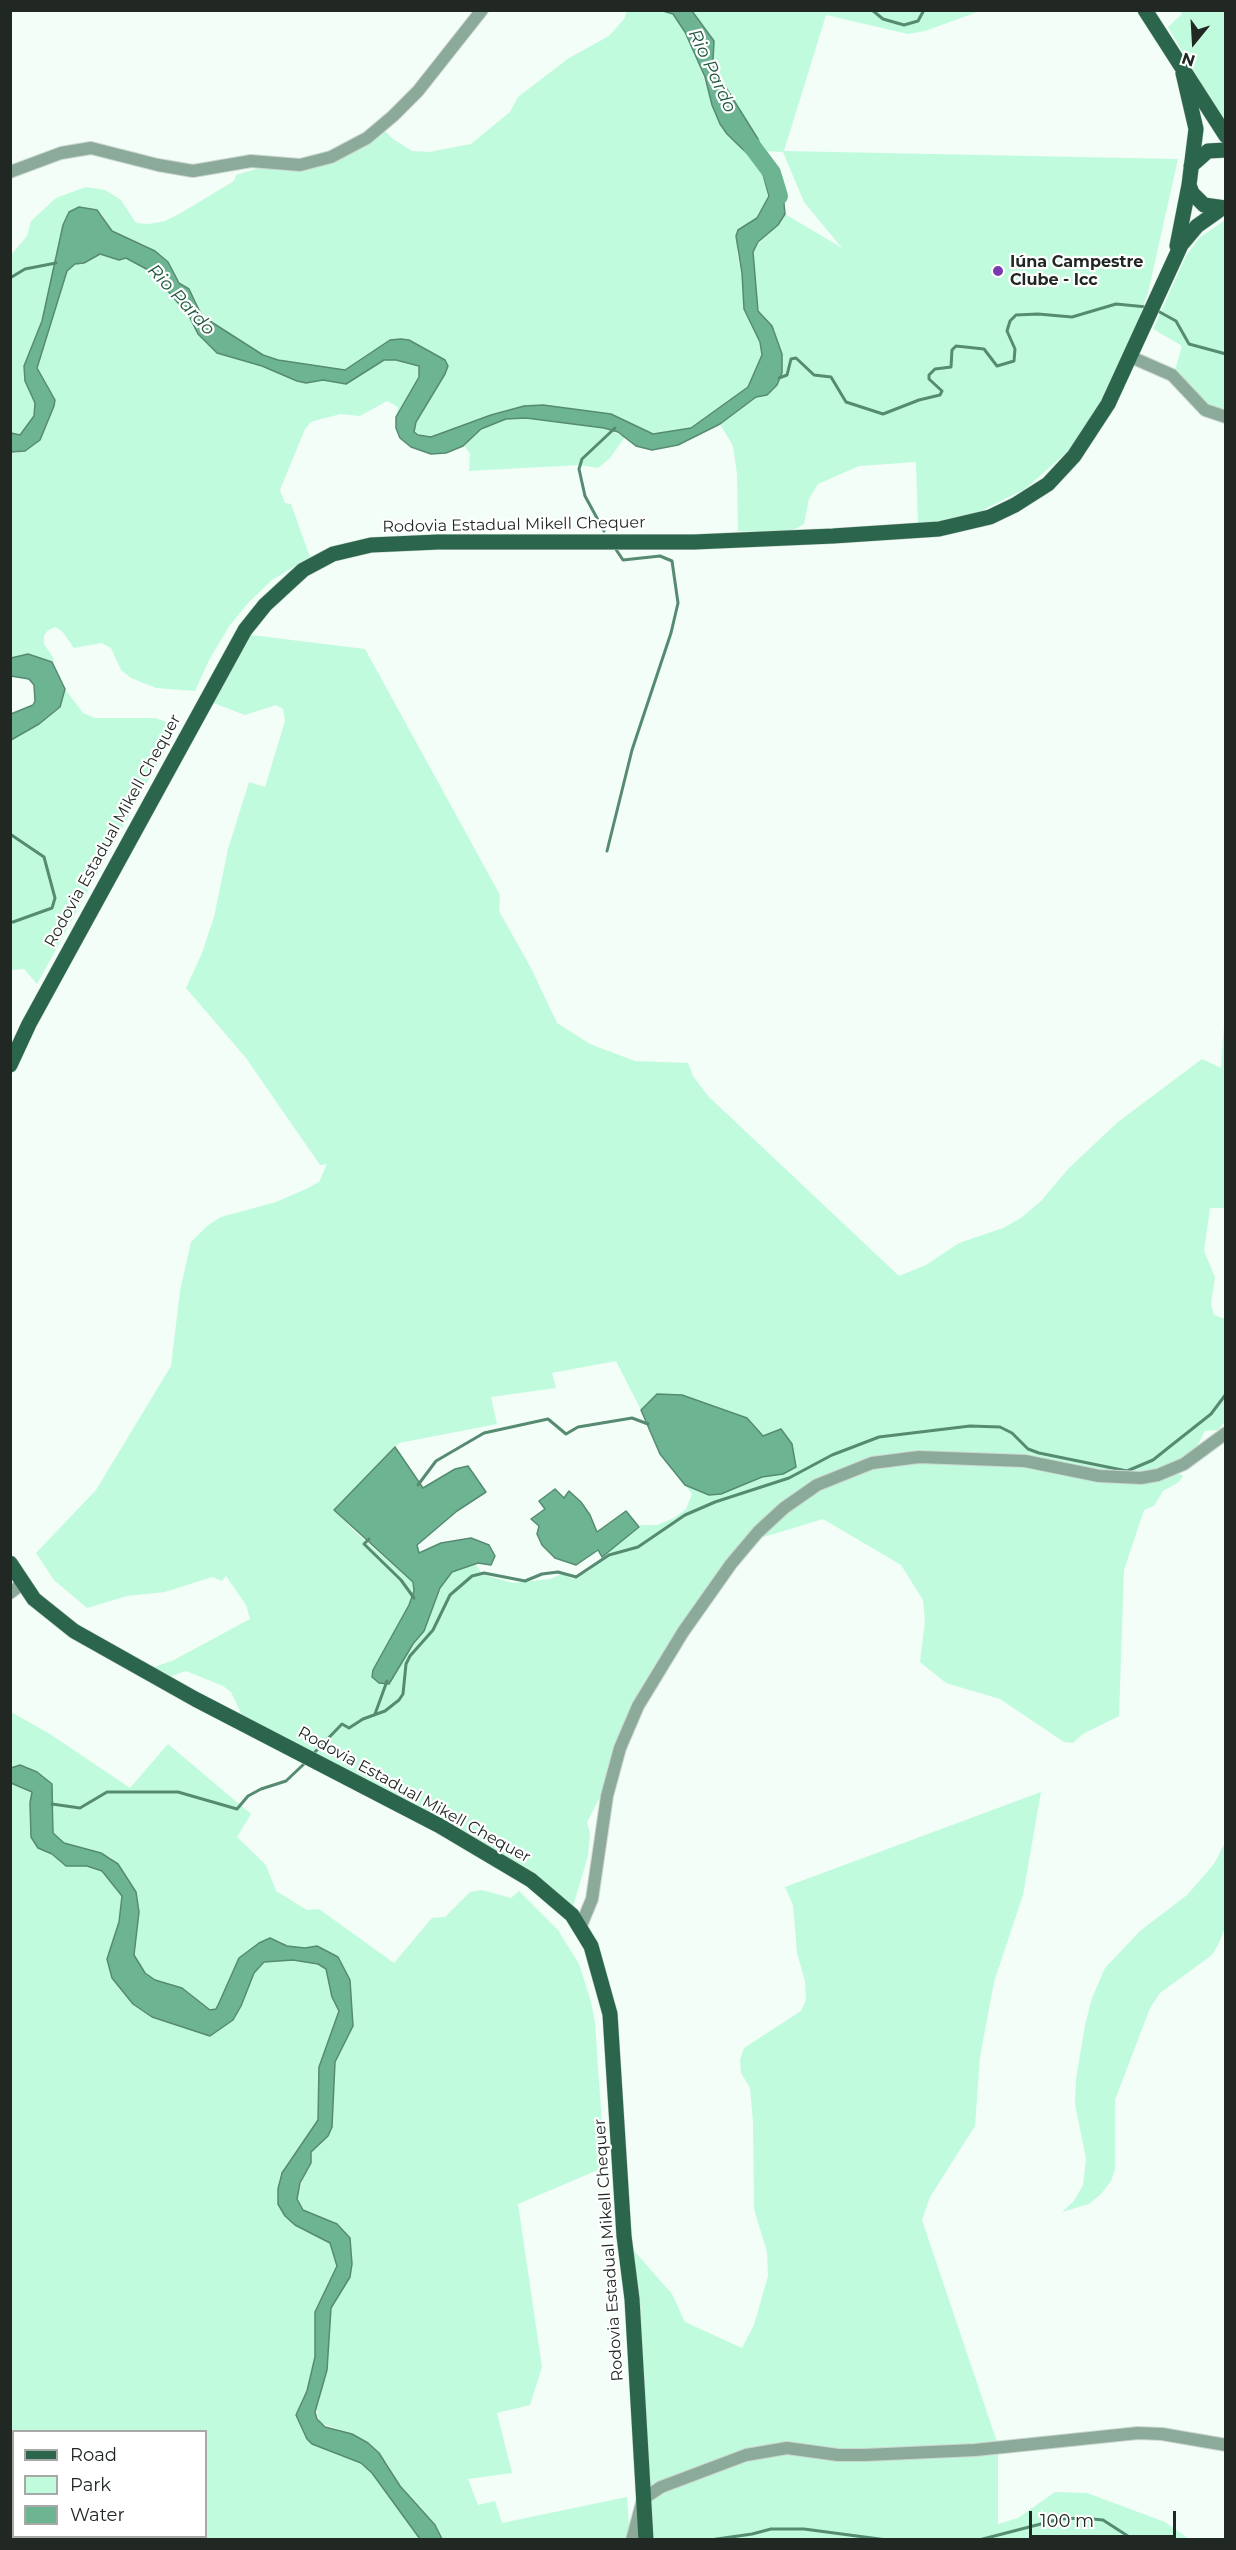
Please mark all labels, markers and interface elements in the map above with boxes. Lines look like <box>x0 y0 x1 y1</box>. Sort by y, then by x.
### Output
north arrow <box>1164 12 1224 72</box>
water label: Rio Pardo <box>683 26 741 116</box>
text: N <box>1179 49 1197 71</box>
place label: Iúna Campestre Clube - Icc <box>1010 252 1143 290</box>
water label: Rio Pardo <box>143 260 219 340</box>
marker: Iúna Campestre Clube - Icc <box>991 264 1005 278</box>
street label: Rodovia Estadual Mikell Chequer <box>382 513 646 537</box>
street label: Rodovia Estadual Mikell Chequer <box>41 711 185 951</box>
street label: Rodovia Estadual Mikell Chequer <box>294 1723 534 1867</box>
street label: Rodovia Estadual Mikell Chequer <box>590 2118 628 2382</box>
legend <box>12 2430 207 2538</box>
text: Road <box>70 2444 117 2466</box>
text: Park <box>70 2474 111 2496</box>
scale bar <box>1032 2499 1179 2537</box>
text: Water <box>70 2504 125 2526</box>
text: 100 m <box>1040 2510 1094 2532</box>

